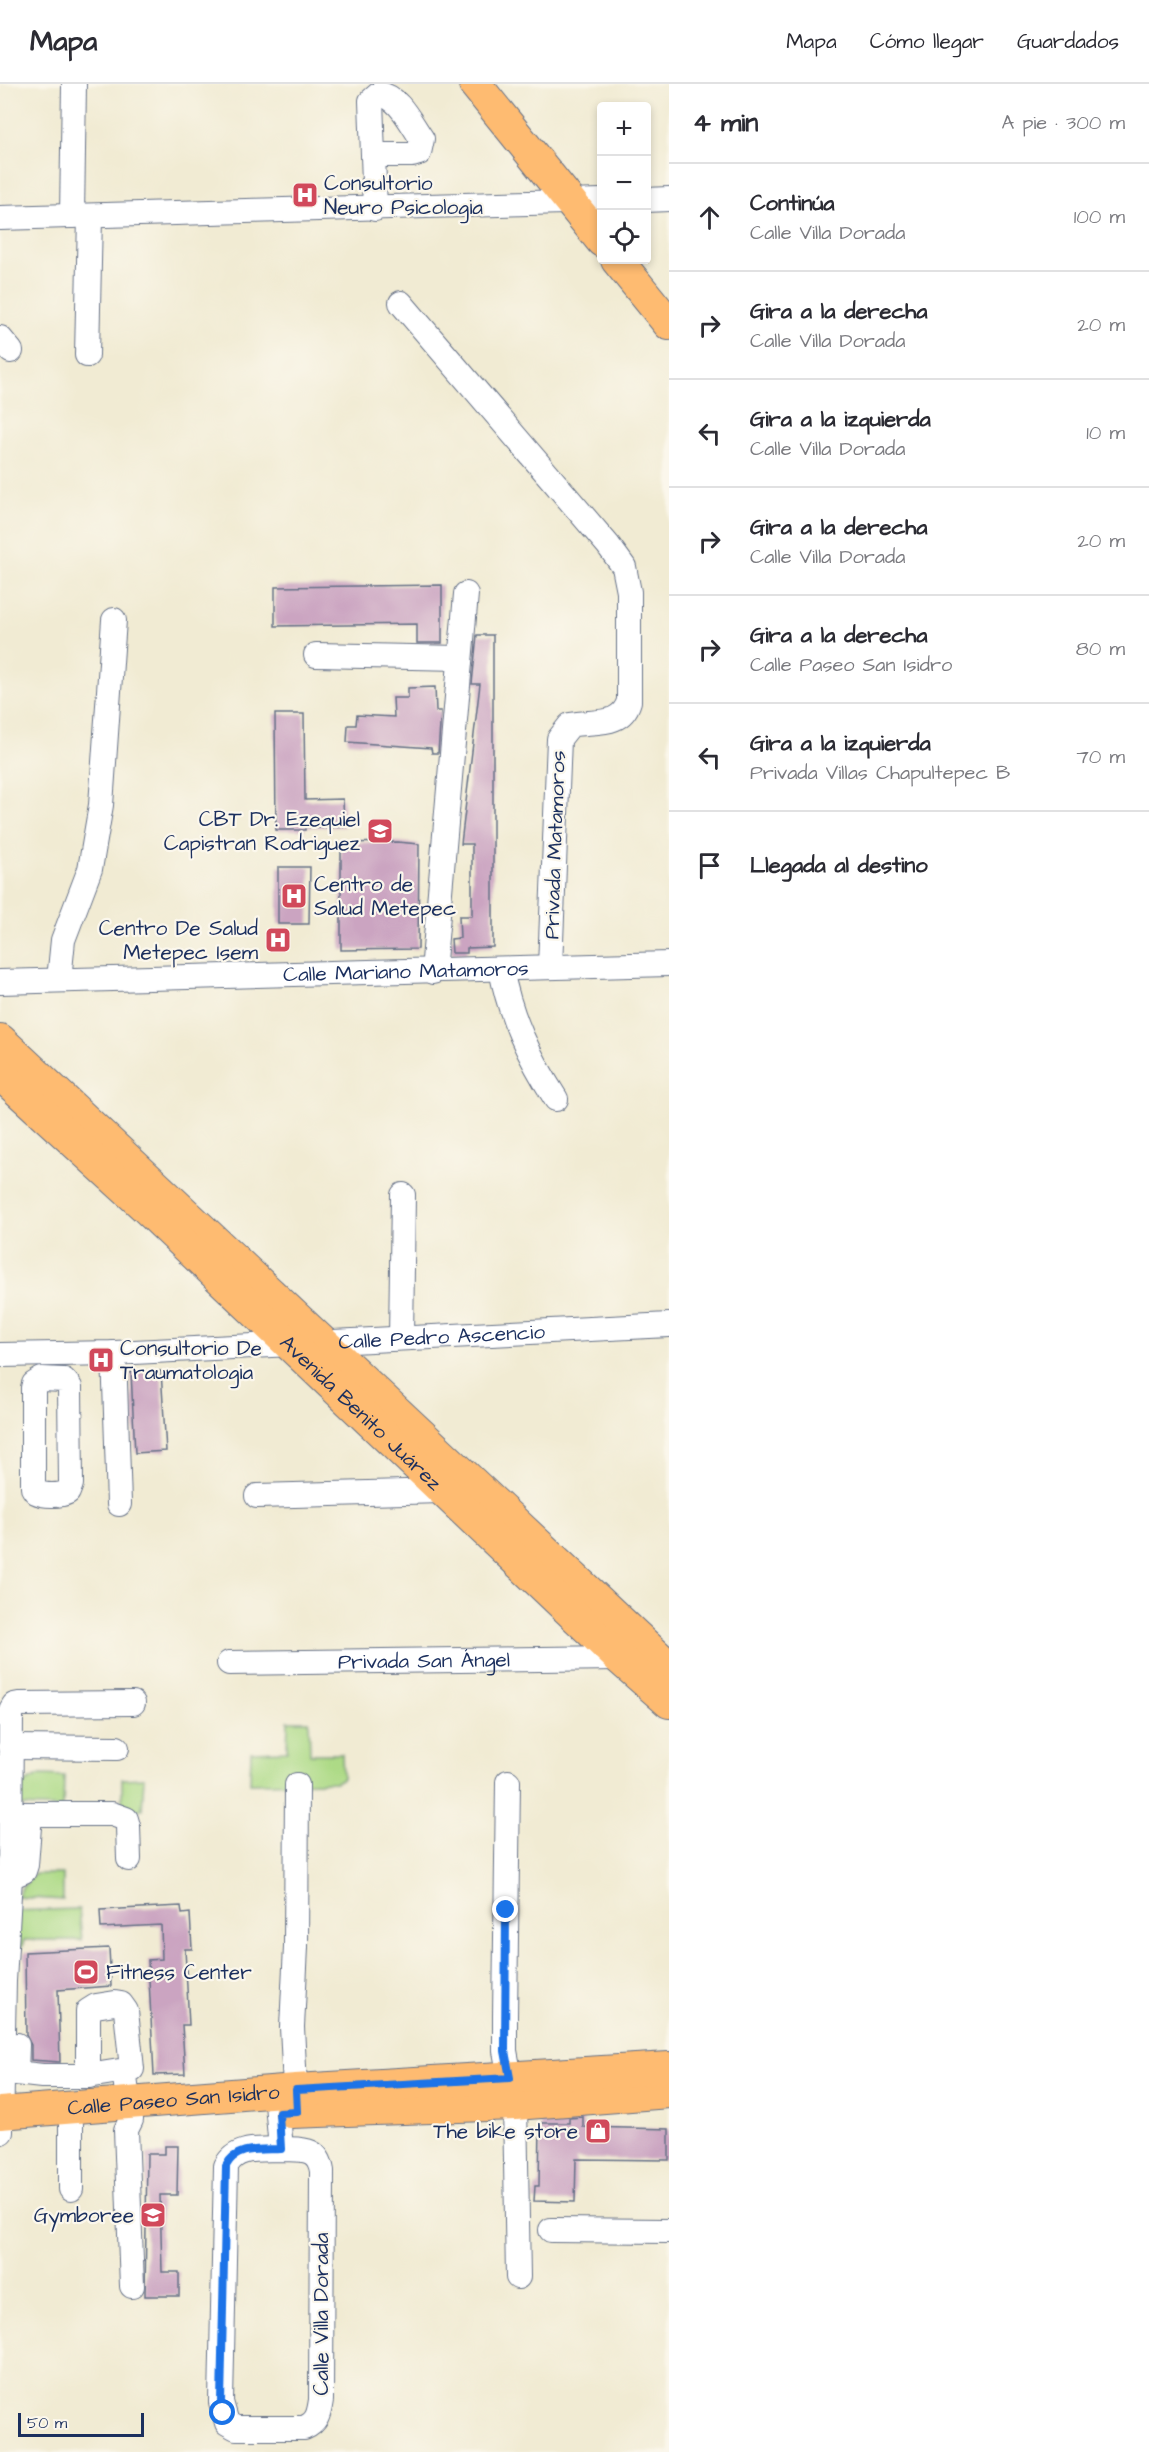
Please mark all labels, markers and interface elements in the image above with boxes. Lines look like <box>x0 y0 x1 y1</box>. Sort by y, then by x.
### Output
text: Mapa <box>30 22 97 61</box>
text: Mapa <box>786 27 837 56</box>
text: Cómo llegar <box>870 27 984 56</box>
text: Guardados <box>1017 27 1119 56</box>
map controls <box>597 102 651 264</box>
button: + <box>597 102 651 156</box>
text: 4 min <box>693 105 758 141</box>
text: A pie · 300 m <box>1001 109 1125 137</box>
button: − <box>597 156 651 210</box>
place label: Consultorio Neuro Psicologia <box>324 169 483 224</box>
hospital icon: Consultorio Neuro Psicologia <box>290 180 320 210</box>
text: Continúa <box>750 188 835 219</box>
icon: ahead <box>693 201 726 234</box>
text: 100 m <box>1074 203 1125 231</box>
button: locate <box>597 210 651 264</box>
text: Calle Villa Dorada <box>750 219 905 247</box>
text: Gira a la derecha <box>750 296 927 327</box>
icon: right <box>693 309 726 342</box>
text: 20 m <box>1077 311 1125 339</box>
text: Calle Villa Dorada <box>750 327 905 355</box>
text: Gira a la izquierda <box>750 404 931 435</box>
icon: left <box>693 417 726 450</box>
text: 10 m <box>1086 419 1125 447</box>
text: Calle Villa Dorada <box>750 435 905 463</box>
text: Gira a la derecha <box>750 512 927 543</box>
icon: right <box>693 525 726 558</box>
text: 20 m <box>1077 527 1125 555</box>
text: Calle Villa Dorada <box>750 543 905 571</box>
text: Gira a la derecha <box>750 620 927 651</box>
icon: right <box>693 633 726 666</box>
text: 80 m <box>1076 635 1125 663</box>
text: Calle Paseo San Isidro <box>750 651 952 679</box>
text: Gira a la izquierda <box>750 728 931 759</box>
icon: left <box>693 741 726 774</box>
text: 70 m <box>1077 743 1125 771</box>
street label: Privada Matamoros <box>537 750 573 940</box>
text: Privada Villas Chapultepec B <box>750 759 1010 787</box>
place label: CBT Dr. Ezequiel Capistran Rodriguez <box>164 805 361 860</box>
school or university icon: CBT Dr. Ezequiel Capistran Rodriguez <box>365 816 395 846</box>
icon: arrive <box>693 849 726 882</box>
text: Llegada al destino <box>750 850 928 881</box>
place label: Centro de Salud Metepec <box>314 870 456 924</box>
hospital icon: Centro de Salud Metepec <box>279 881 309 911</box>
place label: Centro De Salud Metepec Isem <box>99 914 259 968</box>
hospital icon: Centro De Salud Metepec Isem <box>263 925 293 955</box>
street label: Calle Mariano Matamoros <box>283 953 529 989</box>
street label: Calle Pedro Ascencio <box>338 1317 546 1356</box>
street label: Avenida Benito Juárez <box>274 1328 449 1497</box>
place label: Consultorio De Traumatologia <box>120 1334 262 1389</box>
hospital icon: Consultorio De Traumatologia <box>86 1345 116 1375</box>
street label: Privada San Ángel <box>338 1645 510 1676</box>
route end <box>492 1896 518 1922</box>
sports icon: Fitness Center <box>71 1957 101 1987</box>
place label: Fitness Center <box>106 1958 252 1987</box>
street label: Calle Paseo San Isidro <box>66 2077 281 2122</box>
shop icon: The bike store <box>583 2116 613 2146</box>
place label: The bike store <box>433 2117 578 2146</box>
school or university icon: Gymboree <box>138 2200 168 2230</box>
place label: Gymboree <box>34 2201 134 2232</box>
street label: Calle Villa Dorada <box>307 2232 336 2396</box>
route start <box>209 2399 235 2425</box>
scale bar <box>18 2410 144 2438</box>
text: 50 m <box>27 2412 67 2434</box>

